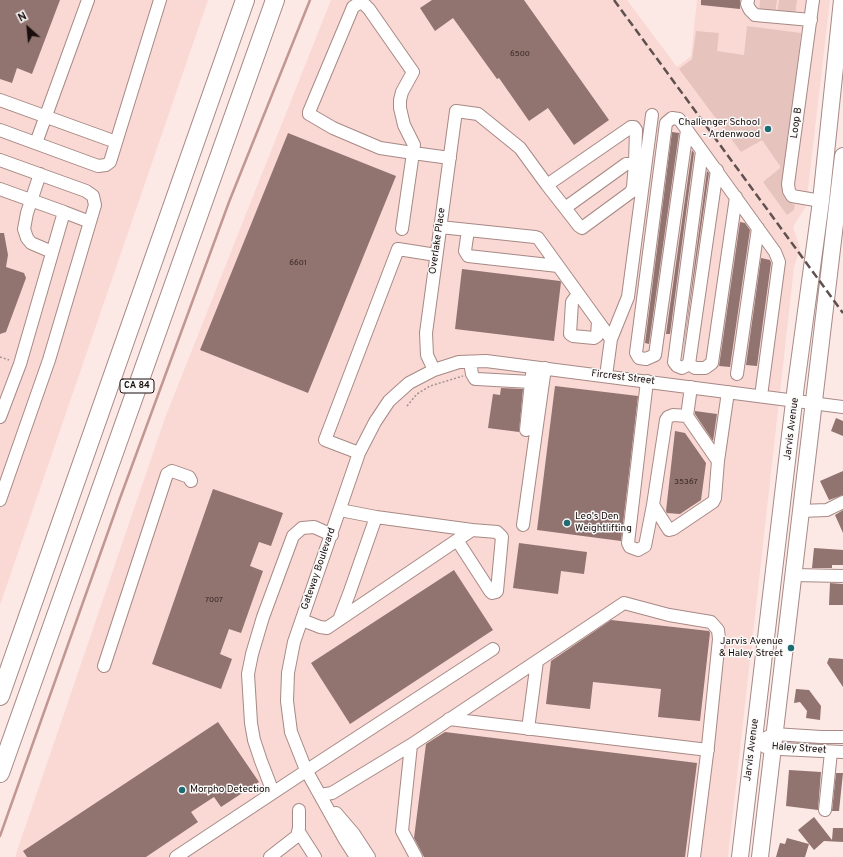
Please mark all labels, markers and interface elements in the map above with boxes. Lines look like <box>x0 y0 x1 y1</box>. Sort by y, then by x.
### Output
north arrow <box>8 8 48 48</box>
text: N <box>16 9 29 25</box>
house number: 6500 <box>510 49 530 59</box>
street label: Loop B <box>789 107 805 139</box>
place label: Challenger School - Ardenwood <box>678 117 760 140</box>
marker: Challenger School - Ardenwood <box>763 124 773 134</box>
street label: Overlake Place <box>427 207 449 275</box>
house number: 6601 <box>289 258 307 268</box>
street label: Fircrest Street <box>591 368 655 388</box>
road number: CA 84 <box>120 379 154 393</box>
street label: Jarvis Avenue <box>782 397 802 461</box>
house number: 35367 <box>674 477 698 487</box>
place label: Leo's Den Weightlifting <box>575 511 632 534</box>
marker: Leo's Den Weightlifting <box>562 518 572 528</box>
street label: Gateway Boulevard <box>299 526 339 612</box>
house number: 7007 <box>205 595 223 605</box>
place label: Jarvis Avenue & Haley Street <box>719 636 783 660</box>
marker: Jarvis Avenue & Haley Street <box>786 643 796 653</box>
street label: Jarvis Avenue <box>742 718 762 782</box>
street label: Haley Street <box>771 741 827 757</box>
place label: Morpho Detection <box>190 784 270 796</box>
marker: Morpho Detection <box>177 785 187 795</box>

